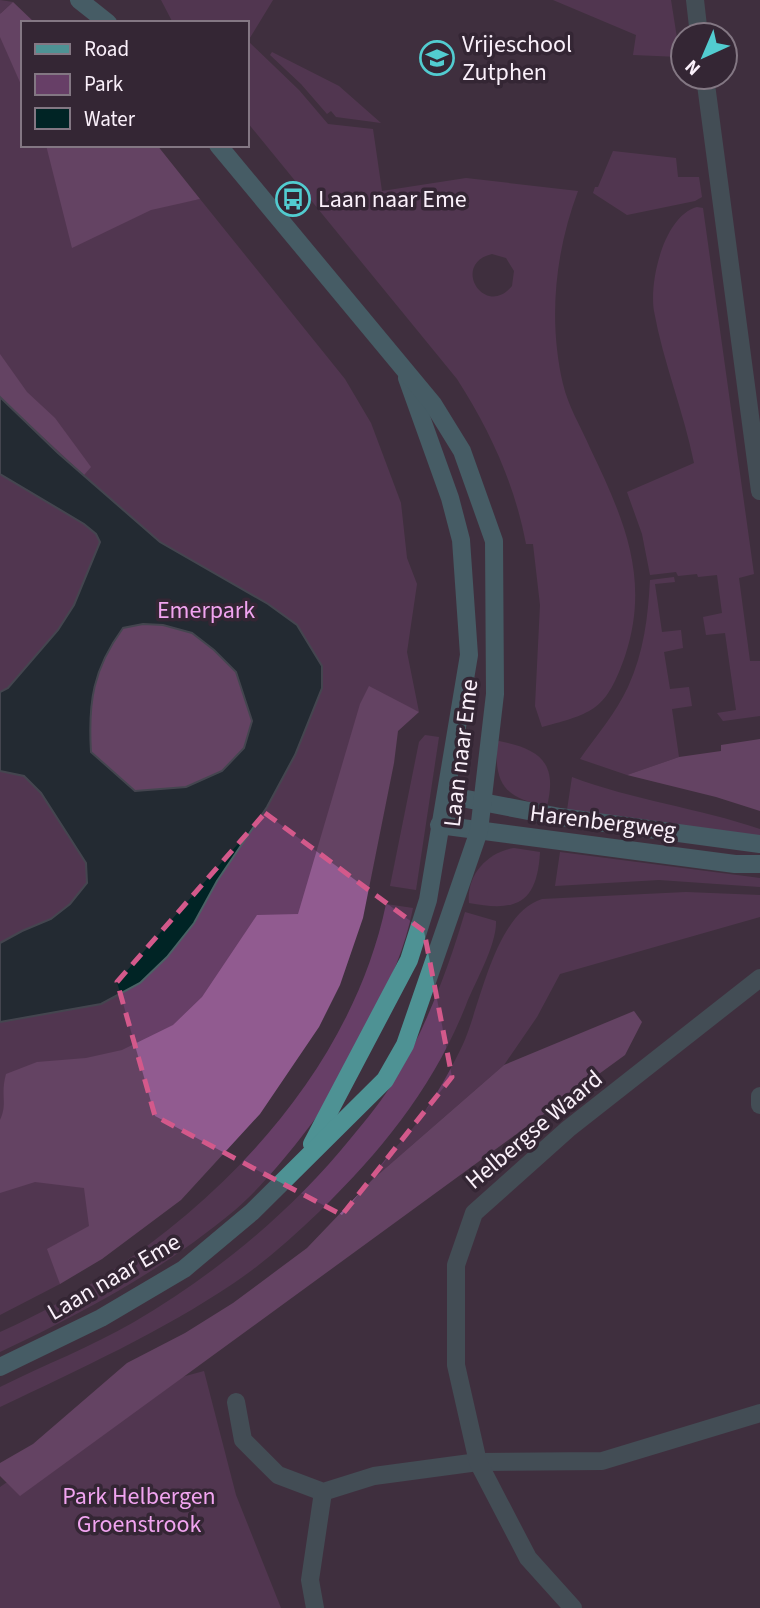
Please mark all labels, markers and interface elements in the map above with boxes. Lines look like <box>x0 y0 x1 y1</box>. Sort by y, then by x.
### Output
legend <box>21 21 248 147</box>
north arrow <box>669 21 739 91</box>
place label: Vrijeschool Zutphen <box>462 27 572 90</box>
text: Road <box>84 34 129 64</box>
school or university icon: Vrijeschool Zutphen <box>418 39 456 77</box>
text: N <box>679 53 707 81</box>
text: Park <box>84 69 124 99</box>
text: Water <box>84 104 136 134</box>
bus stop icon: Laan naar Eme <box>274 180 312 218</box>
place label: Laan naar Eme <box>318 182 467 217</box>
park label: Emerpark <box>157 593 255 628</box>
street label: Laan naar Eme <box>435 677 487 829</box>
street label: Harenbergweg <box>528 796 678 848</box>
street label: Helbergse Waard <box>458 1062 610 1198</box>
street label: Laan naar Eme <box>41 1225 187 1329</box>
park label: Park Helbergen Groenstrook <box>62 1479 216 1542</box>

